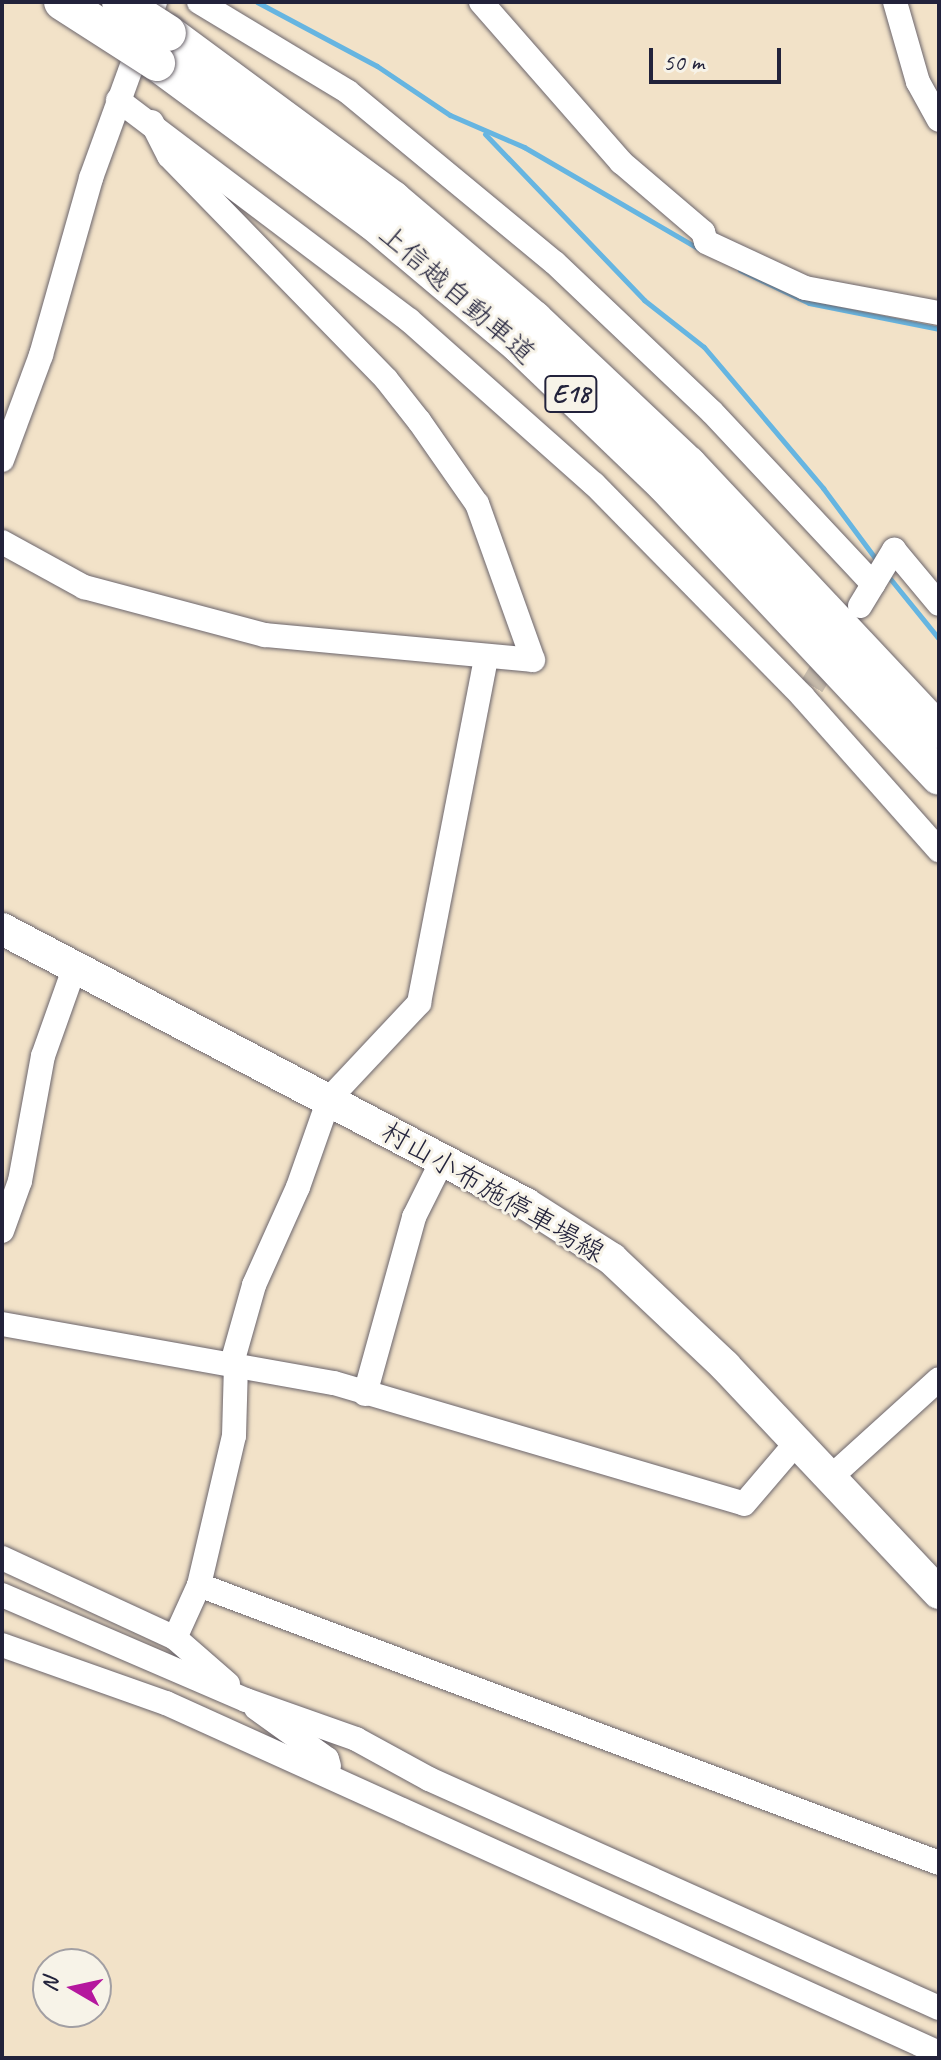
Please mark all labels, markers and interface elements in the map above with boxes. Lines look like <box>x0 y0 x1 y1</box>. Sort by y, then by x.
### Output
scale bar <box>653 32 785 82</box>
text: 50 m <box>663 47 704 77</box>
street label: 上信越自動車道 <box>372 217 542 371</box>
road number: E18 <box>543 372 599 416</box>
street label: 村山小布施停車場線 <box>375 1114 611 1270</box>
north arrow <box>32 1948 112 2028</box>
text: N <box>35 1976 65 1993</box>

